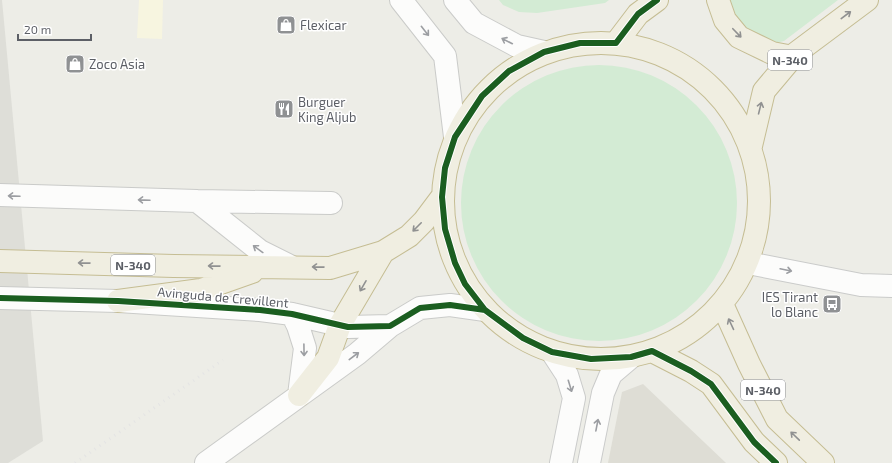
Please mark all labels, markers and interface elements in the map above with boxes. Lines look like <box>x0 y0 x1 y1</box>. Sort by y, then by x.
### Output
one-way arrow <box>841 11 852 19</box>
shop icon: Flexicar <box>275 14 297 36</box>
scale bar <box>18 16 91 42</box>
place label: Flexicar <box>300 17 347 33</box>
text: 20 m <box>24 22 51 36</box>
one-way arrow <box>421 25 429 36</box>
one-way arrow <box>732 28 741 38</box>
one-way arrow <box>501 36 513 44</box>
road number: N-340 <box>768 50 812 70</box>
shop icon: Zoco Asia <box>64 53 86 75</box>
place label: Zoco Asia <box>89 56 145 72</box>
place label: Burguer King Aljub <box>298 94 356 125</box>
restaurant icon: Burguer King Aljub <box>273 98 295 120</box>
one-way arrow <box>756 102 764 115</box>
one-way arrow <box>8 192 21 200</box>
one-way arrow <box>138 196 151 203</box>
one-way arrow <box>413 222 422 232</box>
one-way arrow <box>252 245 263 253</box>
road number: N-340 <box>111 255 155 275</box>
one-way arrow <box>78 260 91 267</box>
one-way arrow <box>208 262 221 270</box>
one-way arrow <box>312 263 325 271</box>
one-way arrow <box>779 267 792 275</box>
one-way arrow <box>359 280 367 292</box>
street label: Avinguda de Crevillent <box>157 283 289 311</box>
place label: IES Tirant lo Blanc <box>762 289 818 320</box>
bus stop icon: IES Tirant lo Blanc <box>821 293 843 315</box>
one-way arrow <box>727 319 734 331</box>
one-way arrow <box>300 343 308 356</box>
one-way arrow <box>348 352 359 360</box>
one-way arrow <box>567 379 574 392</box>
road number: N-340 <box>741 380 785 400</box>
one-way arrow <box>593 419 601 432</box>
one-way arrow <box>790 431 800 441</box>

